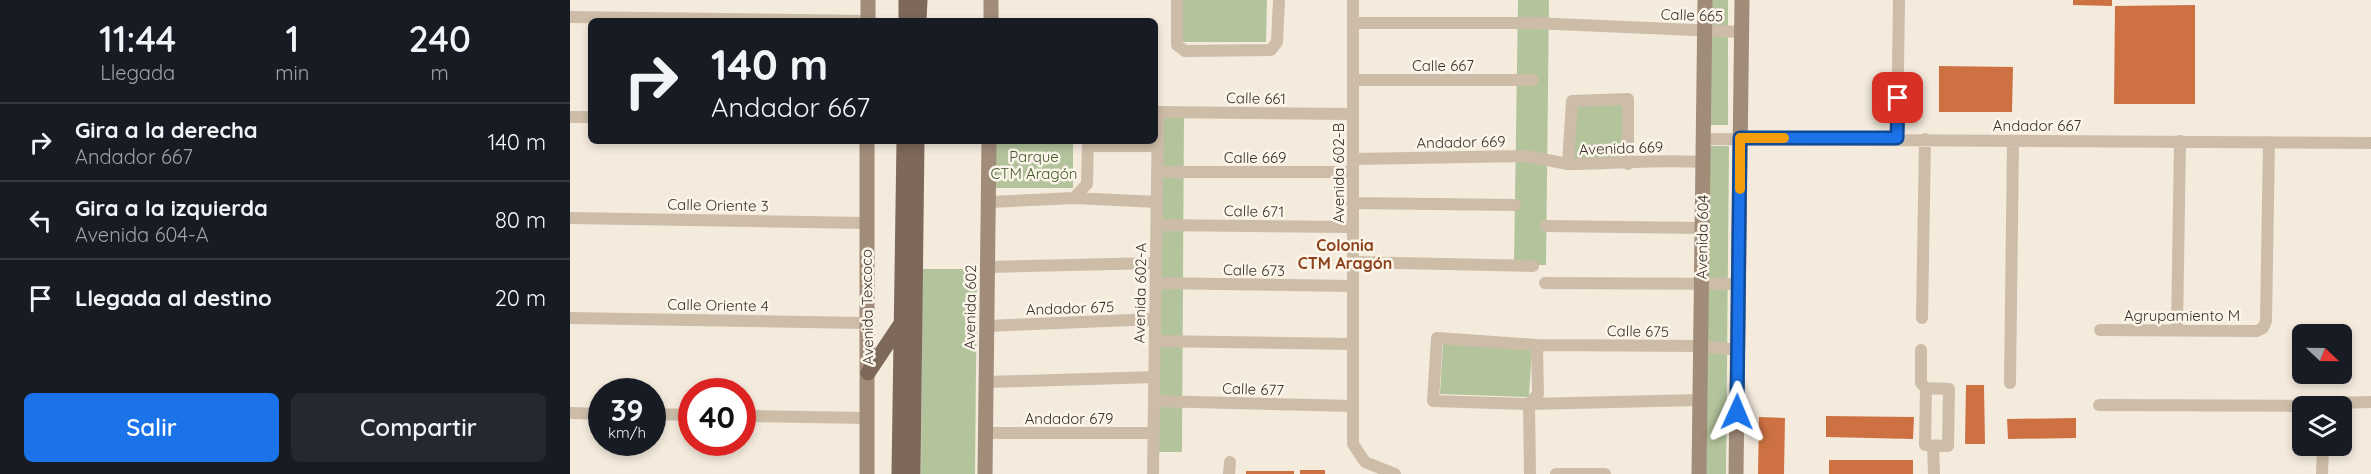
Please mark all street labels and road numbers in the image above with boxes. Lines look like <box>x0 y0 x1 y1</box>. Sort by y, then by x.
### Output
street label: Calle 665 <box>1660 4 1724 26</box>
street label: Calle 667 <box>1412 56 1474 75</box>
street label: Calle 661 <box>1226 88 1286 108</box>
street label: Andador 667 <box>1993 116 2082 135</box>
street label: Avenida 602-B <box>1329 122 1348 223</box>
street label: Andador 669 <box>1416 132 1506 152</box>
street label: Avenida 669 <box>1579 137 1663 159</box>
street label: Calle 669 <box>1224 148 1286 167</box>
street label: Avenida 604 <box>1692 194 1712 280</box>
street label: Calle Oriente 3 <box>667 195 769 215</box>
street label: Calle 671 <box>1224 201 1284 221</box>
street label: Avenida 602-A <box>1130 242 1150 343</box>
street label: Avenida Texcoco <box>856 249 878 365</box>
street label: Calle 673 <box>1223 260 1285 280</box>
street label: Avenida 602 <box>960 264 980 350</box>
street label: Calle Oriente 4 <box>667 295 769 315</box>
street label: Andador 675 <box>1025 297 1115 319</box>
street label: Agrupamiento M <box>2124 306 2240 325</box>
street label: Calle 675 <box>1607 321 1669 341</box>
street label: Calle 677 <box>1222 378 1284 400</box>
street label: Andador 679 <box>1025 409 1113 428</box>

